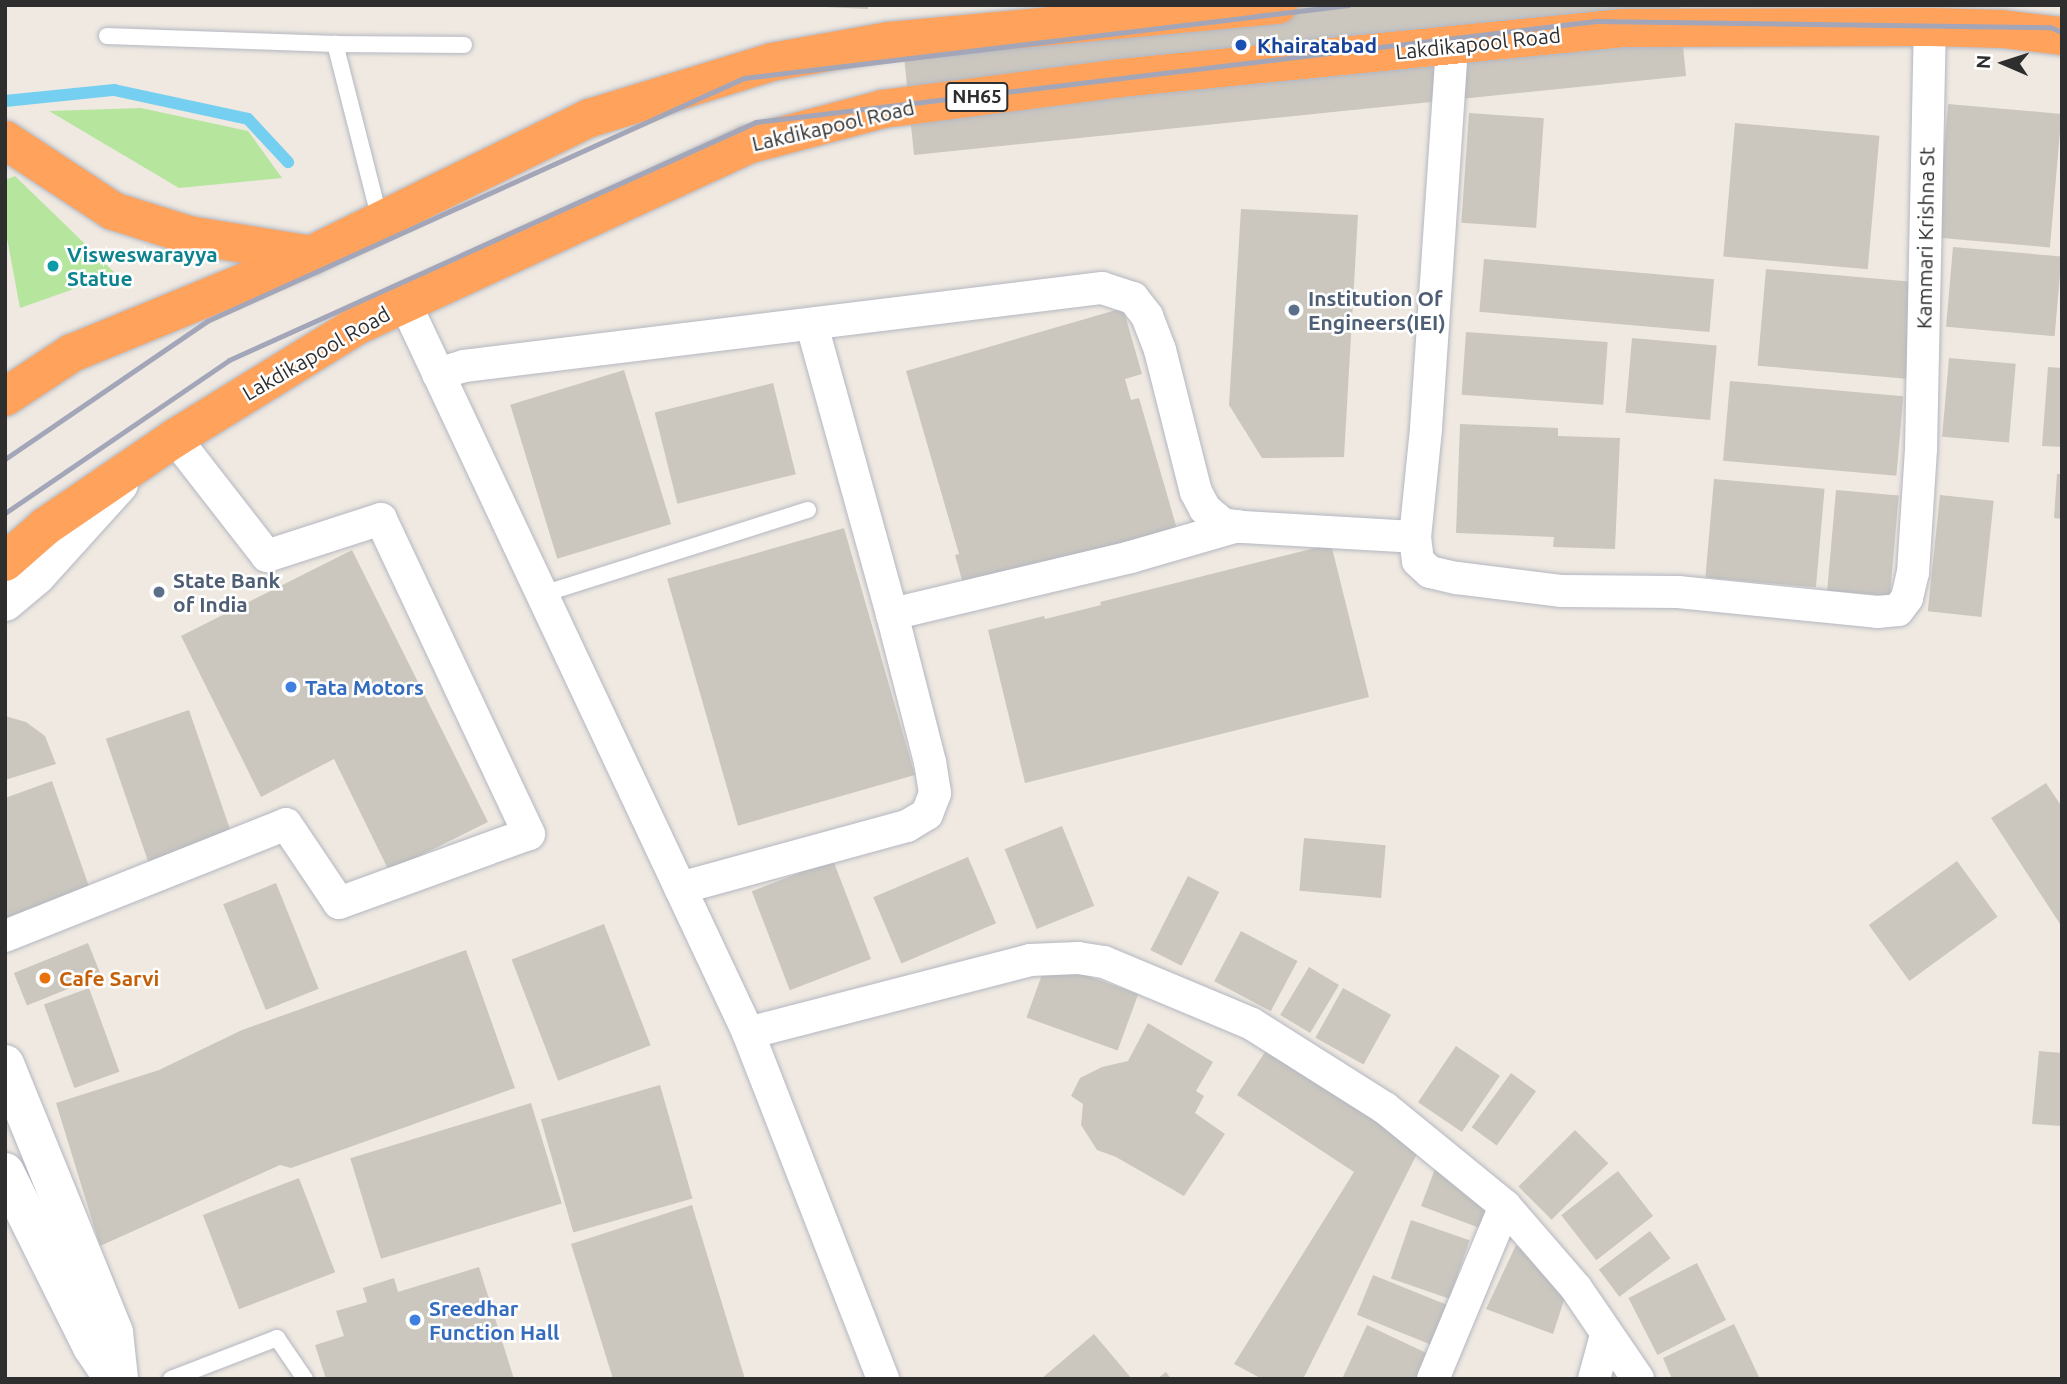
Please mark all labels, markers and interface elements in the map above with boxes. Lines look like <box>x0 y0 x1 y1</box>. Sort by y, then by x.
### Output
street label: Lakdikapool Road <box>1394 22 1562 64</box>
north arrow <box>1969 28 2039 98</box>
place label: Khairatabad <box>1257 32 1377 58</box>
marker: Khairatabad <box>1231 35 1251 55</box>
text: N <box>1972 54 1994 70</box>
road number: NH65 <box>944 82 1010 113</box>
street label: Lakdikapool Road <box>749 94 917 156</box>
street label: Kammari Krishna St <box>1911 147 1939 329</box>
place label: Visweswarayya Statue <box>67 241 218 291</box>
marker: Visweswarayya Statue <box>45 258 61 274</box>
place label: Institution Of Engineers(IEI) <box>1308 285 1446 335</box>
street label: Lakdikapool Road <box>238 301 394 405</box>
marker: Institution Of Engineers(IEI) <box>1286 302 1302 318</box>
place label: State Bank of India <box>173 567 280 617</box>
marker: State Bank of India <box>151 584 167 600</box>
place label: Tata Motors <box>305 674 424 700</box>
marker: Tata Motors <box>283 679 299 695</box>
place label: Cafe Sarvi <box>59 965 159 991</box>
marker: Cafe Sarvi <box>37 970 53 986</box>
place label: Sreedhar Function Hall <box>429 1295 559 1345</box>
marker: Sreedhar Function Hall <box>407 1312 423 1328</box>

